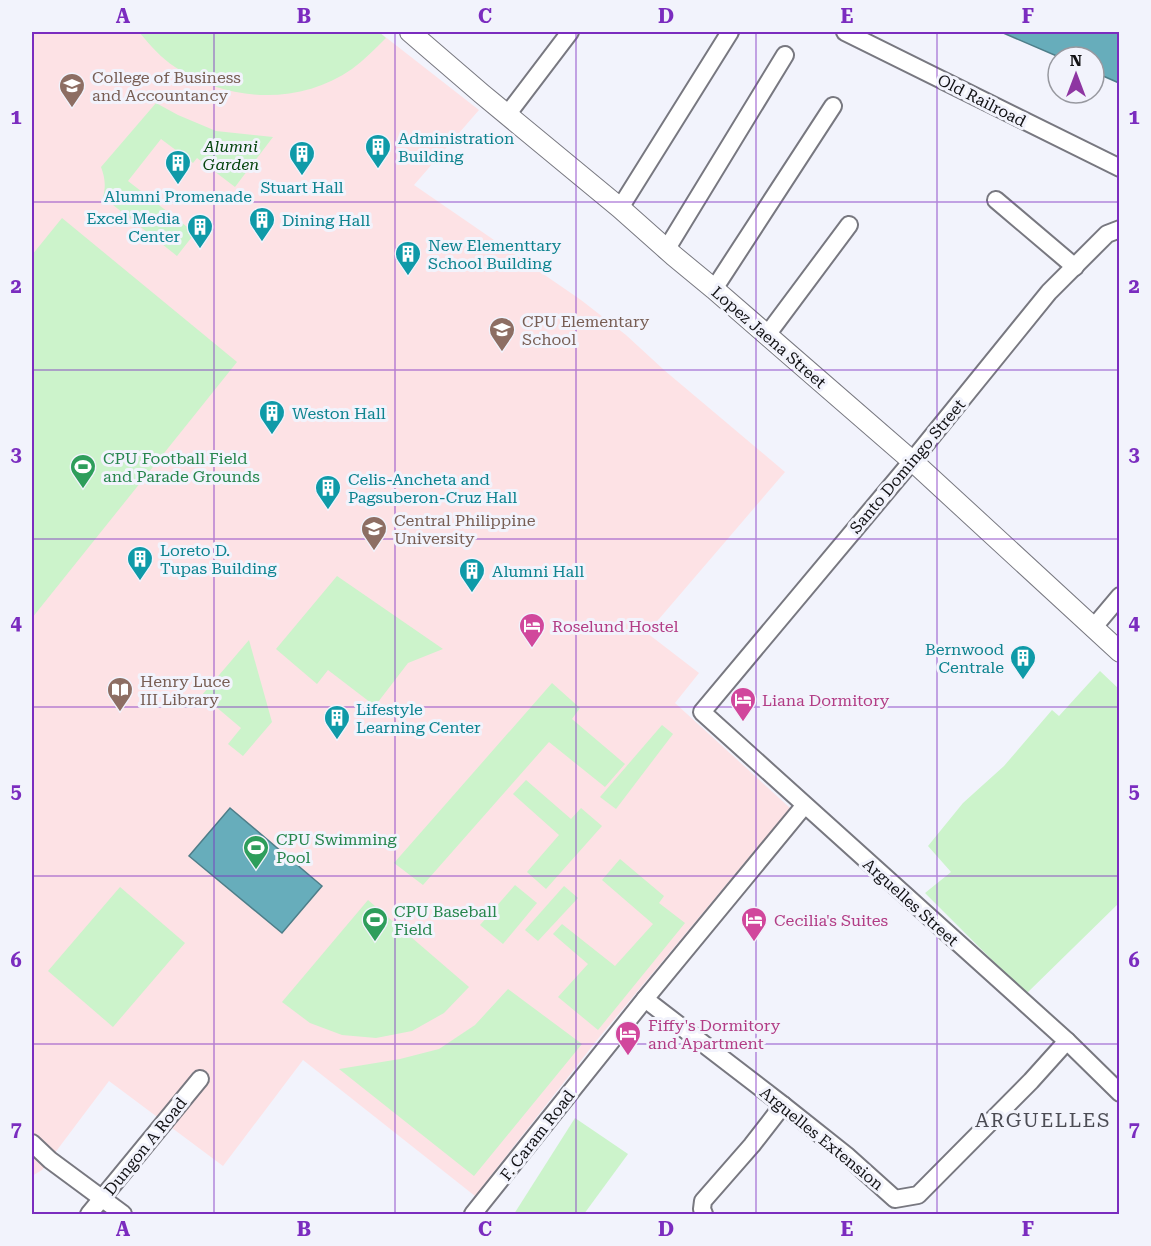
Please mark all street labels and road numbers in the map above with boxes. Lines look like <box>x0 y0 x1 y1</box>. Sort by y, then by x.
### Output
street label: Old Railroad <box>934 70 1029 131</box>
street label: Lopez Jaena Street <box>708 283 830 392</box>
street label: Santo Domingo Street <box>846 395 969 537</box>
street label: Arguelles Street <box>859 855 962 950</box>
street label: Arguelles Extension <box>756 1083 887 1194</box>
street label: F. Caram Road <box>496 1086 579 1184</box>
street label: Dungon A Road <box>100 1094 191 1199</box>

